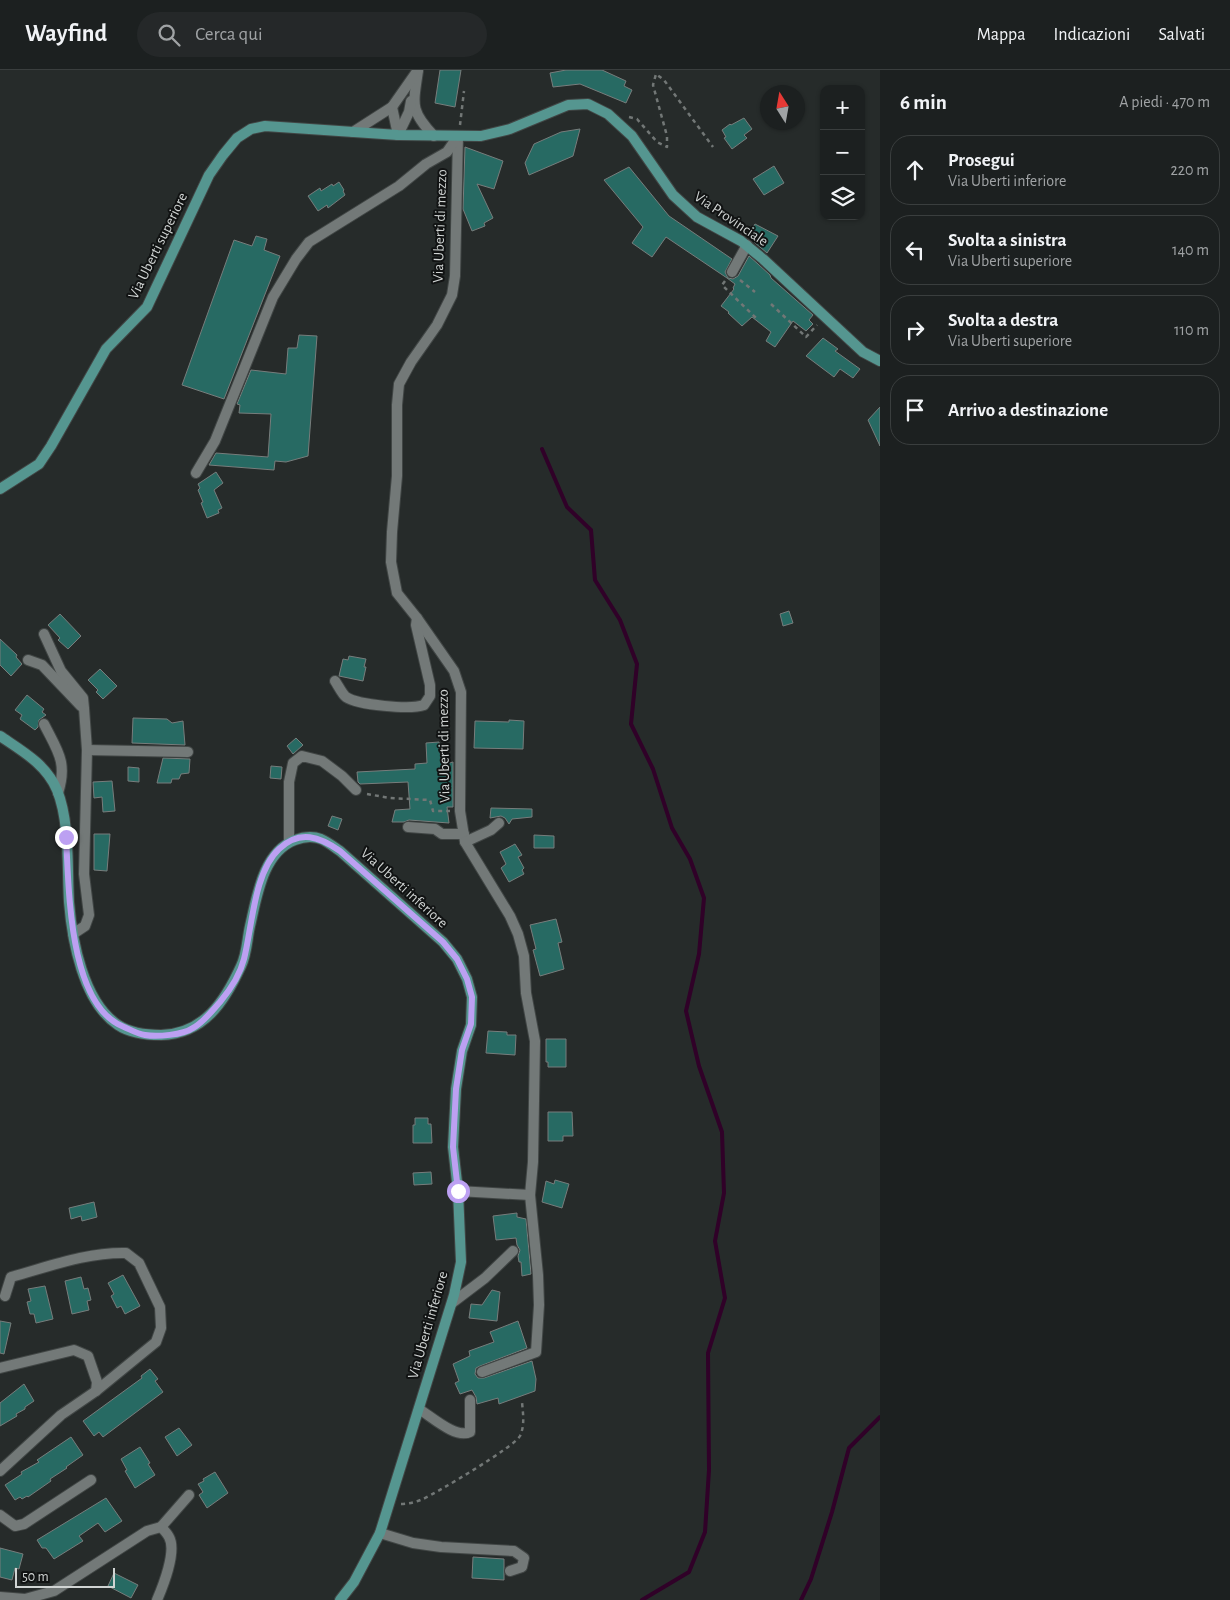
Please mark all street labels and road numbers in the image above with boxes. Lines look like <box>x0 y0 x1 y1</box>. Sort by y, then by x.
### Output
street label: Via Uberti di mezzo <box>431 169 449 283</box>
street label: Via Provinciale <box>691 189 771 249</box>
street label: Via Uberti superiore <box>126 190 190 302</box>
street label: Via Uberti di mezzo <box>436 689 452 803</box>
street label: Via Uberti inferiore <box>358 845 450 931</box>
street label: Via Uberti inferiore <box>405 1269 451 1380</box>

